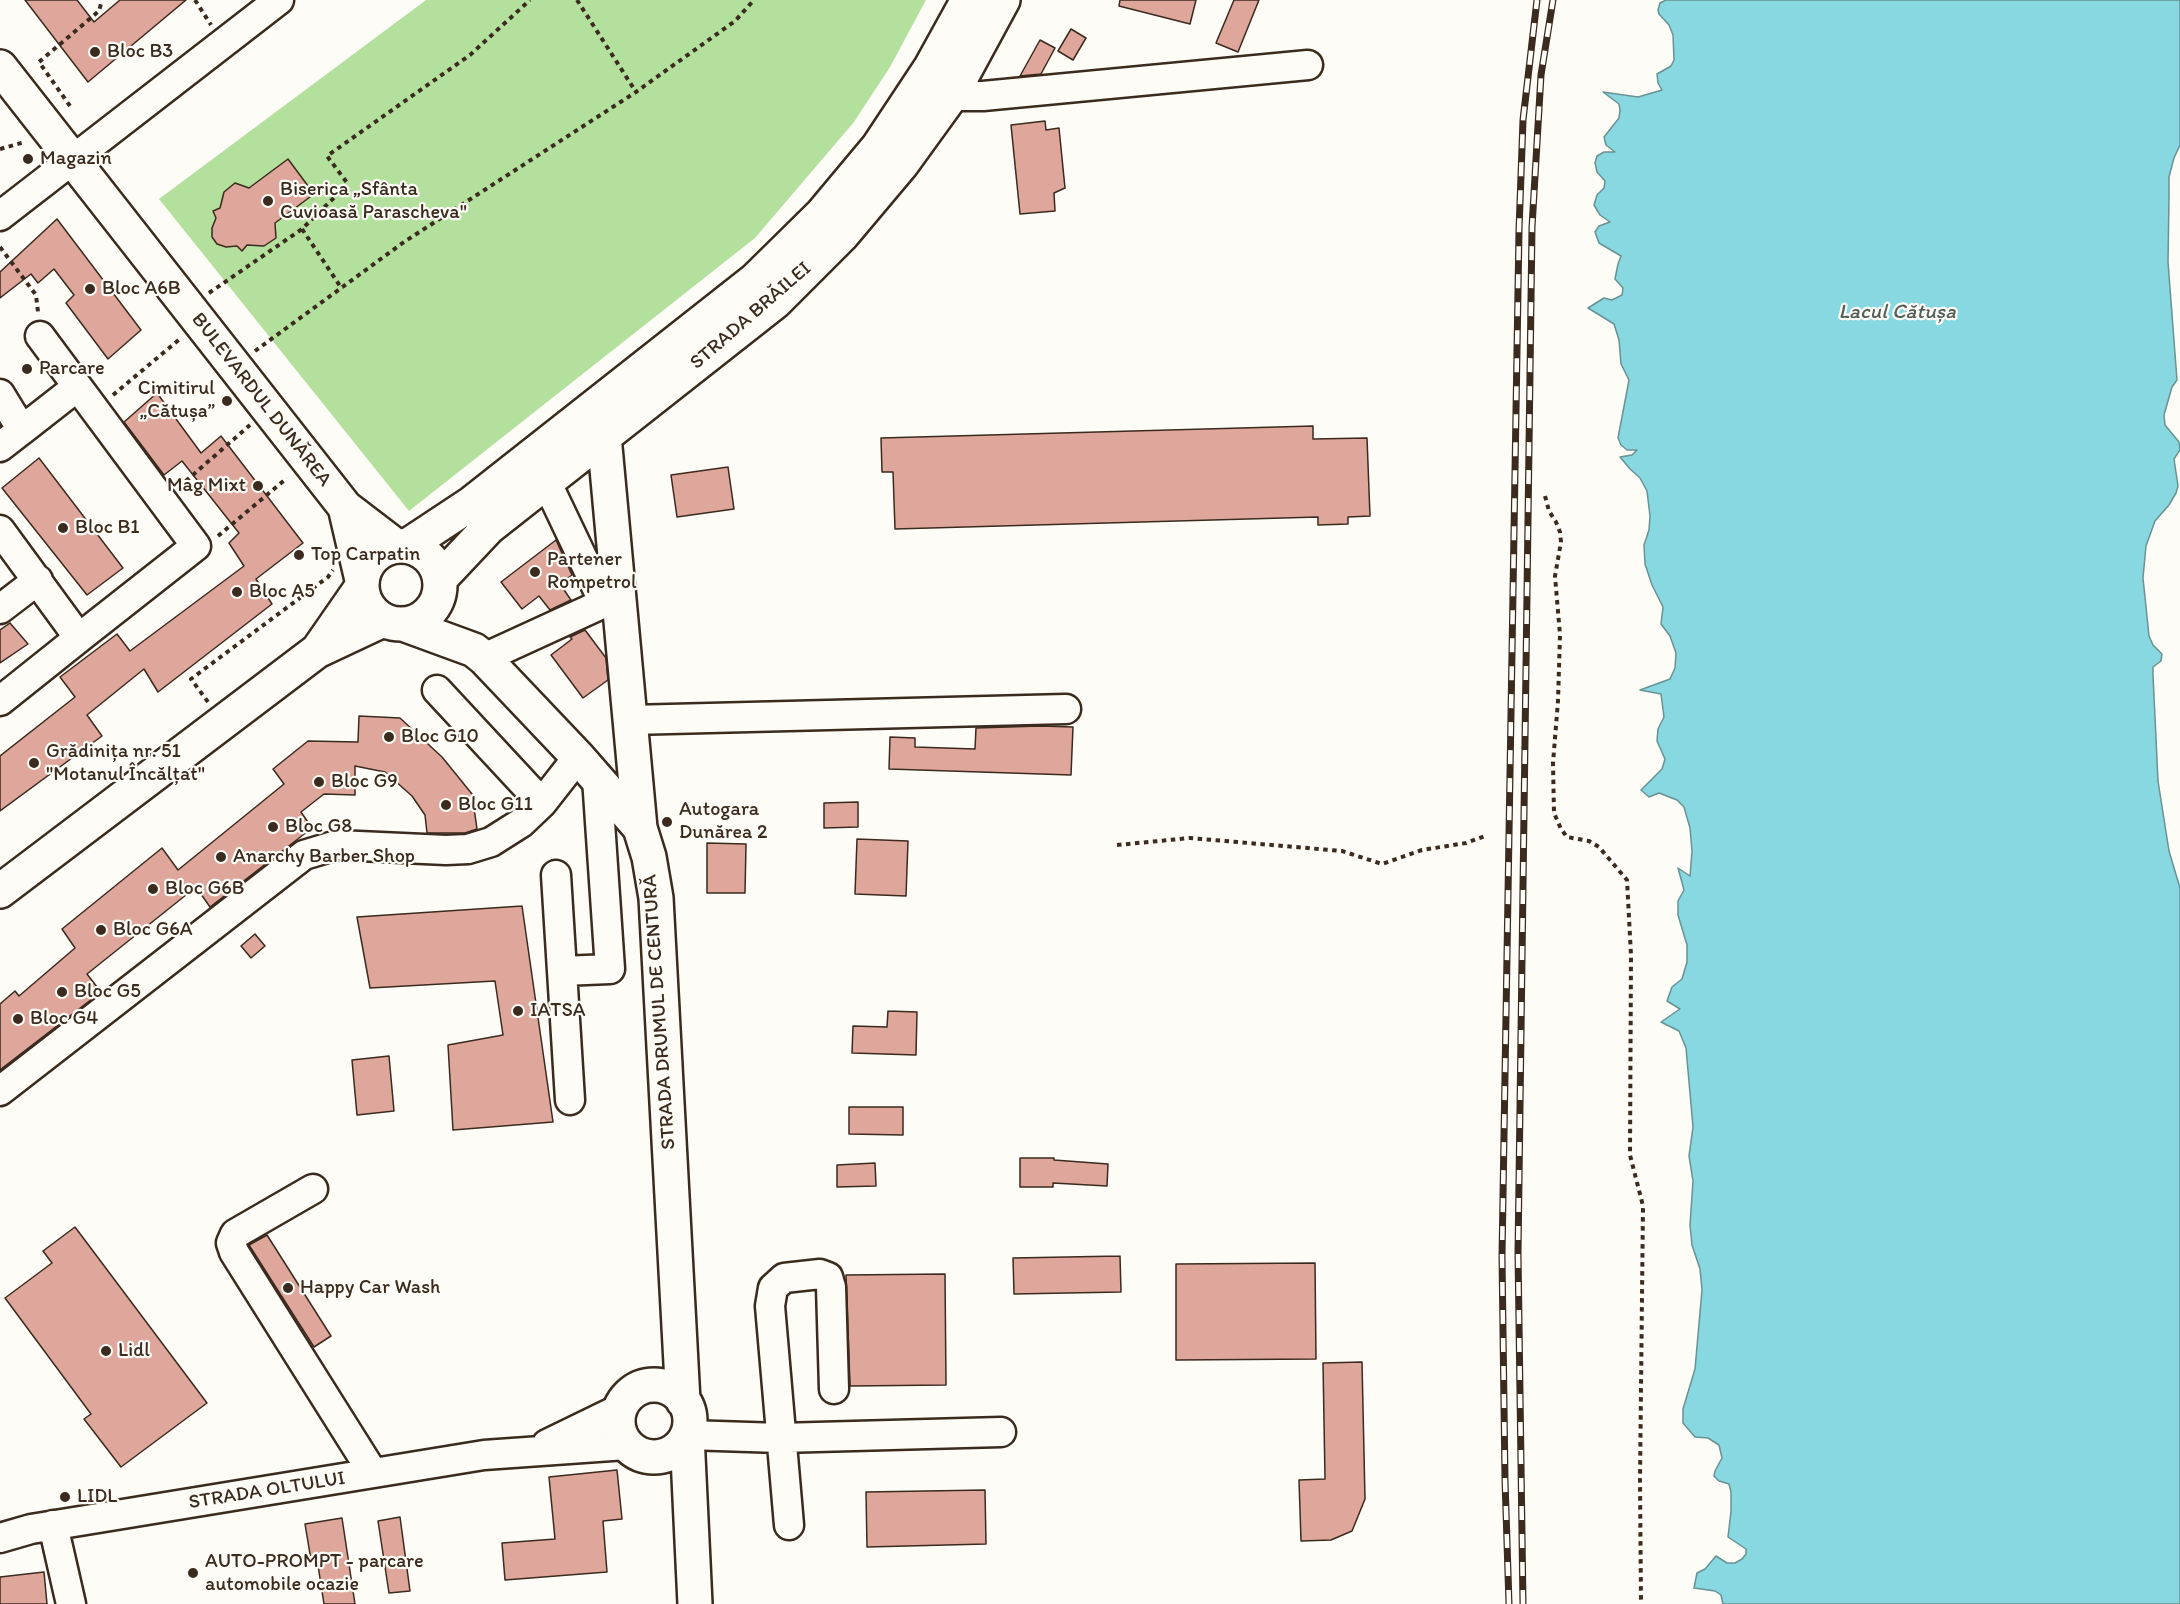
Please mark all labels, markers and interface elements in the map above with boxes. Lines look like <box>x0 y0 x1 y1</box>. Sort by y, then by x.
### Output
place label: Bloc B3 <box>107 40 173 64</box>
marker: Bloc B3 <box>88 45 102 59</box>
place label: Magazin <box>40 147 112 171</box>
marker: Magazin <box>21 152 35 166</box>
place label: Biserica „Sfânta Cuvioasă Parascheva" <box>280 178 467 225</box>
marker: Biserica „Sfânta Cuvioasă Parascheva" <box>261 194 275 208</box>
street label: STRADA BRĂILEI <box>686 257 816 375</box>
place label: Bloc A6B <box>102 277 181 301</box>
marker: Bloc A6B <box>83 282 97 296</box>
water label: Lacul Cătușa <box>1838 300 1956 326</box>
street label: BULEVARDUL DUNĂREA <box>186 308 336 492</box>
place label: Parcare <box>39 357 105 381</box>
marker: Parcare <box>20 362 34 376</box>
place label: Cimitirul „Cătușa” <box>138 377 215 424</box>
marker: Cimitirul „Cătușa” <box>220 394 234 408</box>
place label: Mag Mixt <box>167 474 246 498</box>
marker: Mag Mixt <box>251 479 265 493</box>
place label: Bloc B1 <box>75 516 140 540</box>
marker: Bloc B1 <box>56 521 70 535</box>
place label: Top Carpatin <box>311 543 420 567</box>
marker: Top Carpatin <box>292 548 306 562</box>
place label: Partener Rompetrol <box>547 548 637 595</box>
marker: Partener Rompetrol <box>528 565 542 579</box>
place label: Bloc A5 <box>249 580 315 604</box>
marker: Bloc A5 <box>230 585 244 599</box>
place label: Bloc G10 <box>401 725 479 749</box>
marker: Bloc G10 <box>382 730 396 744</box>
place label: Grădinița nr. 51 "Motanul Încălțat" <box>46 740 205 787</box>
marker: Grădinița nr. 51 "Motanul Încălțat" <box>27 756 41 770</box>
place label: Bloc G9 <box>331 770 398 794</box>
marker: Bloc G9 <box>312 775 326 789</box>
place label: Bloc G11 <box>458 793 533 817</box>
marker: Bloc G11 <box>439 798 453 812</box>
place label: Autogara Dunărea 2 <box>679 798 767 845</box>
place label: Bloc G8 <box>285 815 352 839</box>
marker: Autogara Dunărea 2 <box>660 815 674 829</box>
marker: Bloc G8 <box>266 820 280 834</box>
place label: Anarchy Barber Shop <box>233 845 415 869</box>
marker: Anarchy Barber Shop <box>214 850 228 864</box>
street label: STRADA DRUMUL DE CENTURĂ <box>638 873 682 1151</box>
place label: Bloc G6B <box>165 877 244 901</box>
marker: Bloc G6B <box>146 882 160 896</box>
place label: Bloc G6A <box>113 918 193 942</box>
marker: Bloc G6A <box>94 923 108 937</box>
place label: Bloc G5 <box>74 980 141 1004</box>
marker: Bloc G5 <box>55 985 69 999</box>
place label: IATSA <box>530 999 586 1023</box>
marker: IATSA <box>511 1004 525 1018</box>
place label: Bloc G4 <box>30 1007 98 1031</box>
marker: Bloc G4 <box>11 1012 25 1026</box>
place label: Happy Car Wash <box>300 1276 440 1300</box>
marker: Happy Car Wash <box>281 1281 295 1295</box>
place label: Lidl <box>118 1339 150 1363</box>
marker: Lidl <box>99 1344 113 1358</box>
street label: STRADA OLTULUI <box>187 1467 347 1515</box>
place label: LIDL <box>77 1485 117 1509</box>
marker: LIDL <box>58 1490 72 1504</box>
place label: AUTO-PROMPT - parcare automobile ocazie <box>205 1550 424 1597</box>
marker: AUTO-PROMPT - parcare automobile ocazie <box>186 1566 200 1580</box>

